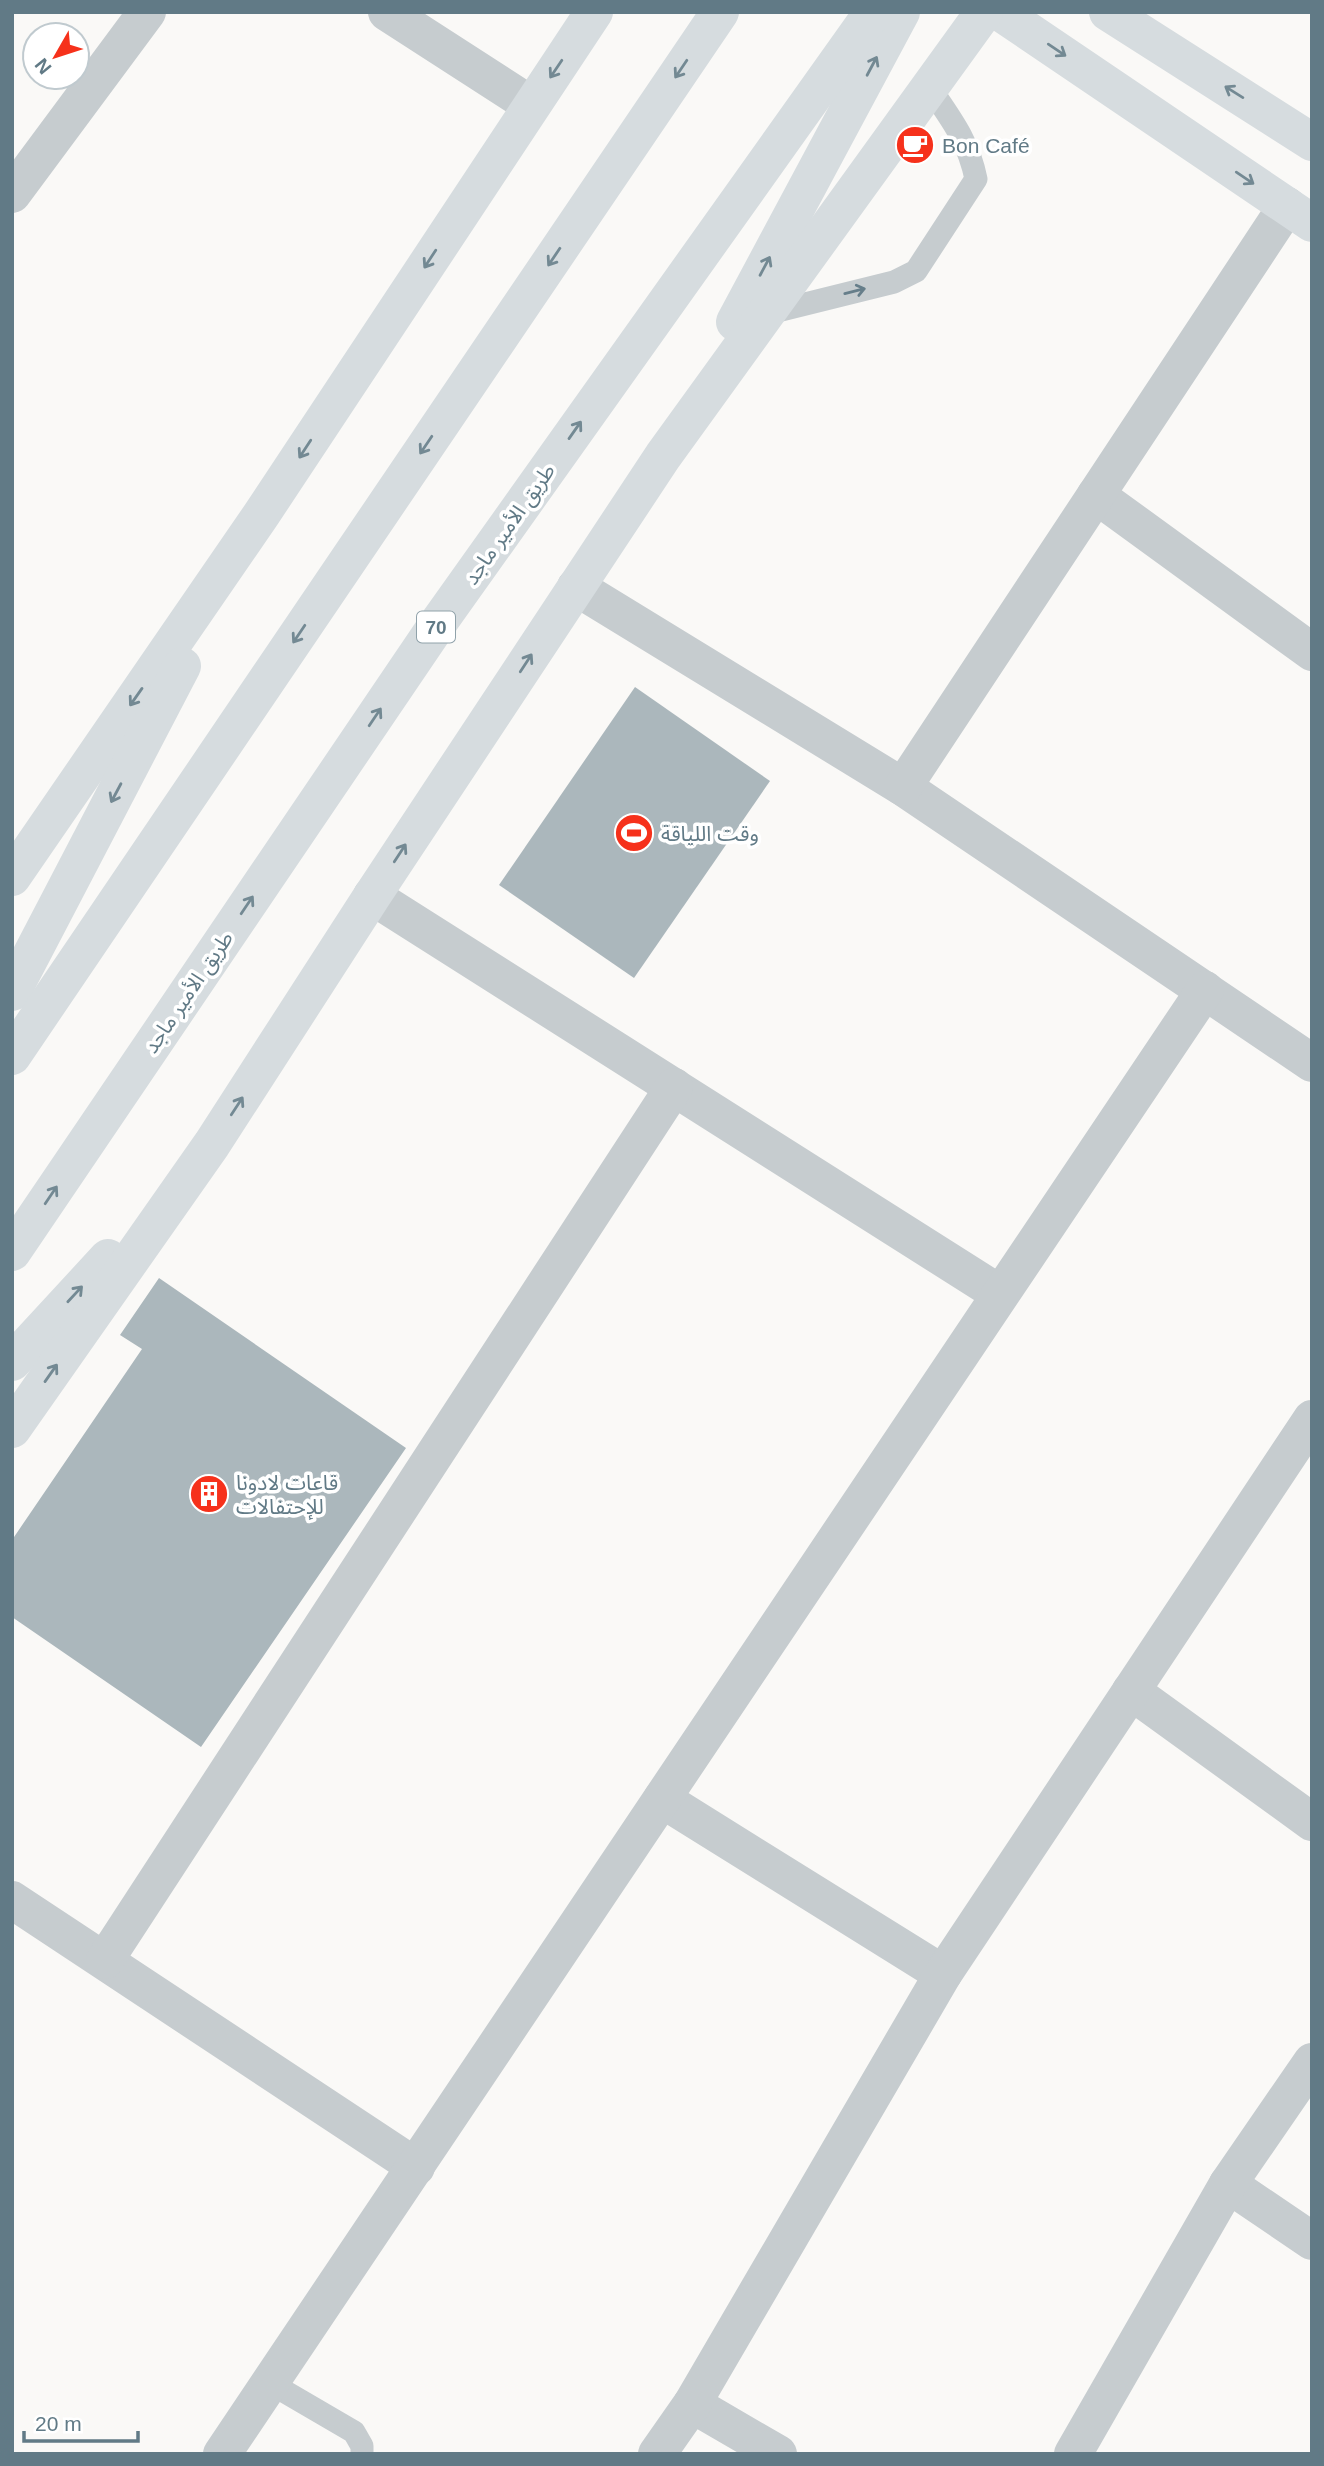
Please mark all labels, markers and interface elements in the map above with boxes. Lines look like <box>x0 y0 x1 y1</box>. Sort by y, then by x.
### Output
north arrow <box>21 21 91 91</box>
one-way arrow <box>1046 44 1066 58</box>
text: N <box>31 54 56 78</box>
one-way arrow <box>866 56 880 77</box>
one-way arrow <box>549 59 563 78</box>
one-way arrow <box>674 59 689 78</box>
one-way arrow <box>1224 85 1244 99</box>
cafe icon: Bon Café <box>894 124 936 166</box>
place label: Bon Café <box>942 134 1030 157</box>
one-way arrow <box>1235 171 1254 185</box>
one-way arrow <box>547 247 561 266</box>
one-way arrow <box>423 248 437 268</box>
one-way arrow <box>758 257 772 277</box>
one-way arrow <box>843 284 866 297</box>
one-way arrow <box>567 421 582 440</box>
one-way arrow <box>419 435 433 455</box>
one-way arrow <box>298 438 312 458</box>
street label: طريق الأمير ماجد <box>459 459 561 590</box>
road number: 70 <box>417 612 455 642</box>
one-way arrow <box>291 624 306 643</box>
one-way arrow <box>519 654 533 674</box>
one-way arrow <box>129 687 143 707</box>
one-way arrow <box>367 708 382 727</box>
one-way arrow <box>109 782 122 803</box>
sports icon: وقت اللياقة <box>613 812 655 854</box>
place label: وقت اللياقة <box>661 822 759 846</box>
one-way arrow <box>394 844 408 864</box>
one-way arrow <box>240 896 254 916</box>
street label: طريق الأمير ماجد <box>139 927 239 1058</box>
one-way arrow <box>230 1097 244 1116</box>
one-way arrow <box>43 1186 58 1205</box>
one-way arrow <box>67 1285 83 1303</box>
one-way arrow <box>44 1364 58 1384</box>
place label: قاعات لادونا للإحتفالات <box>236 1471 338 1520</box>
building icon: قاعات لادونا للإحتفالات <box>188 1473 230 1515</box>
scale bar <box>24 2400 138 2444</box>
text: 20 m <box>35 2412 82 2435</box>

